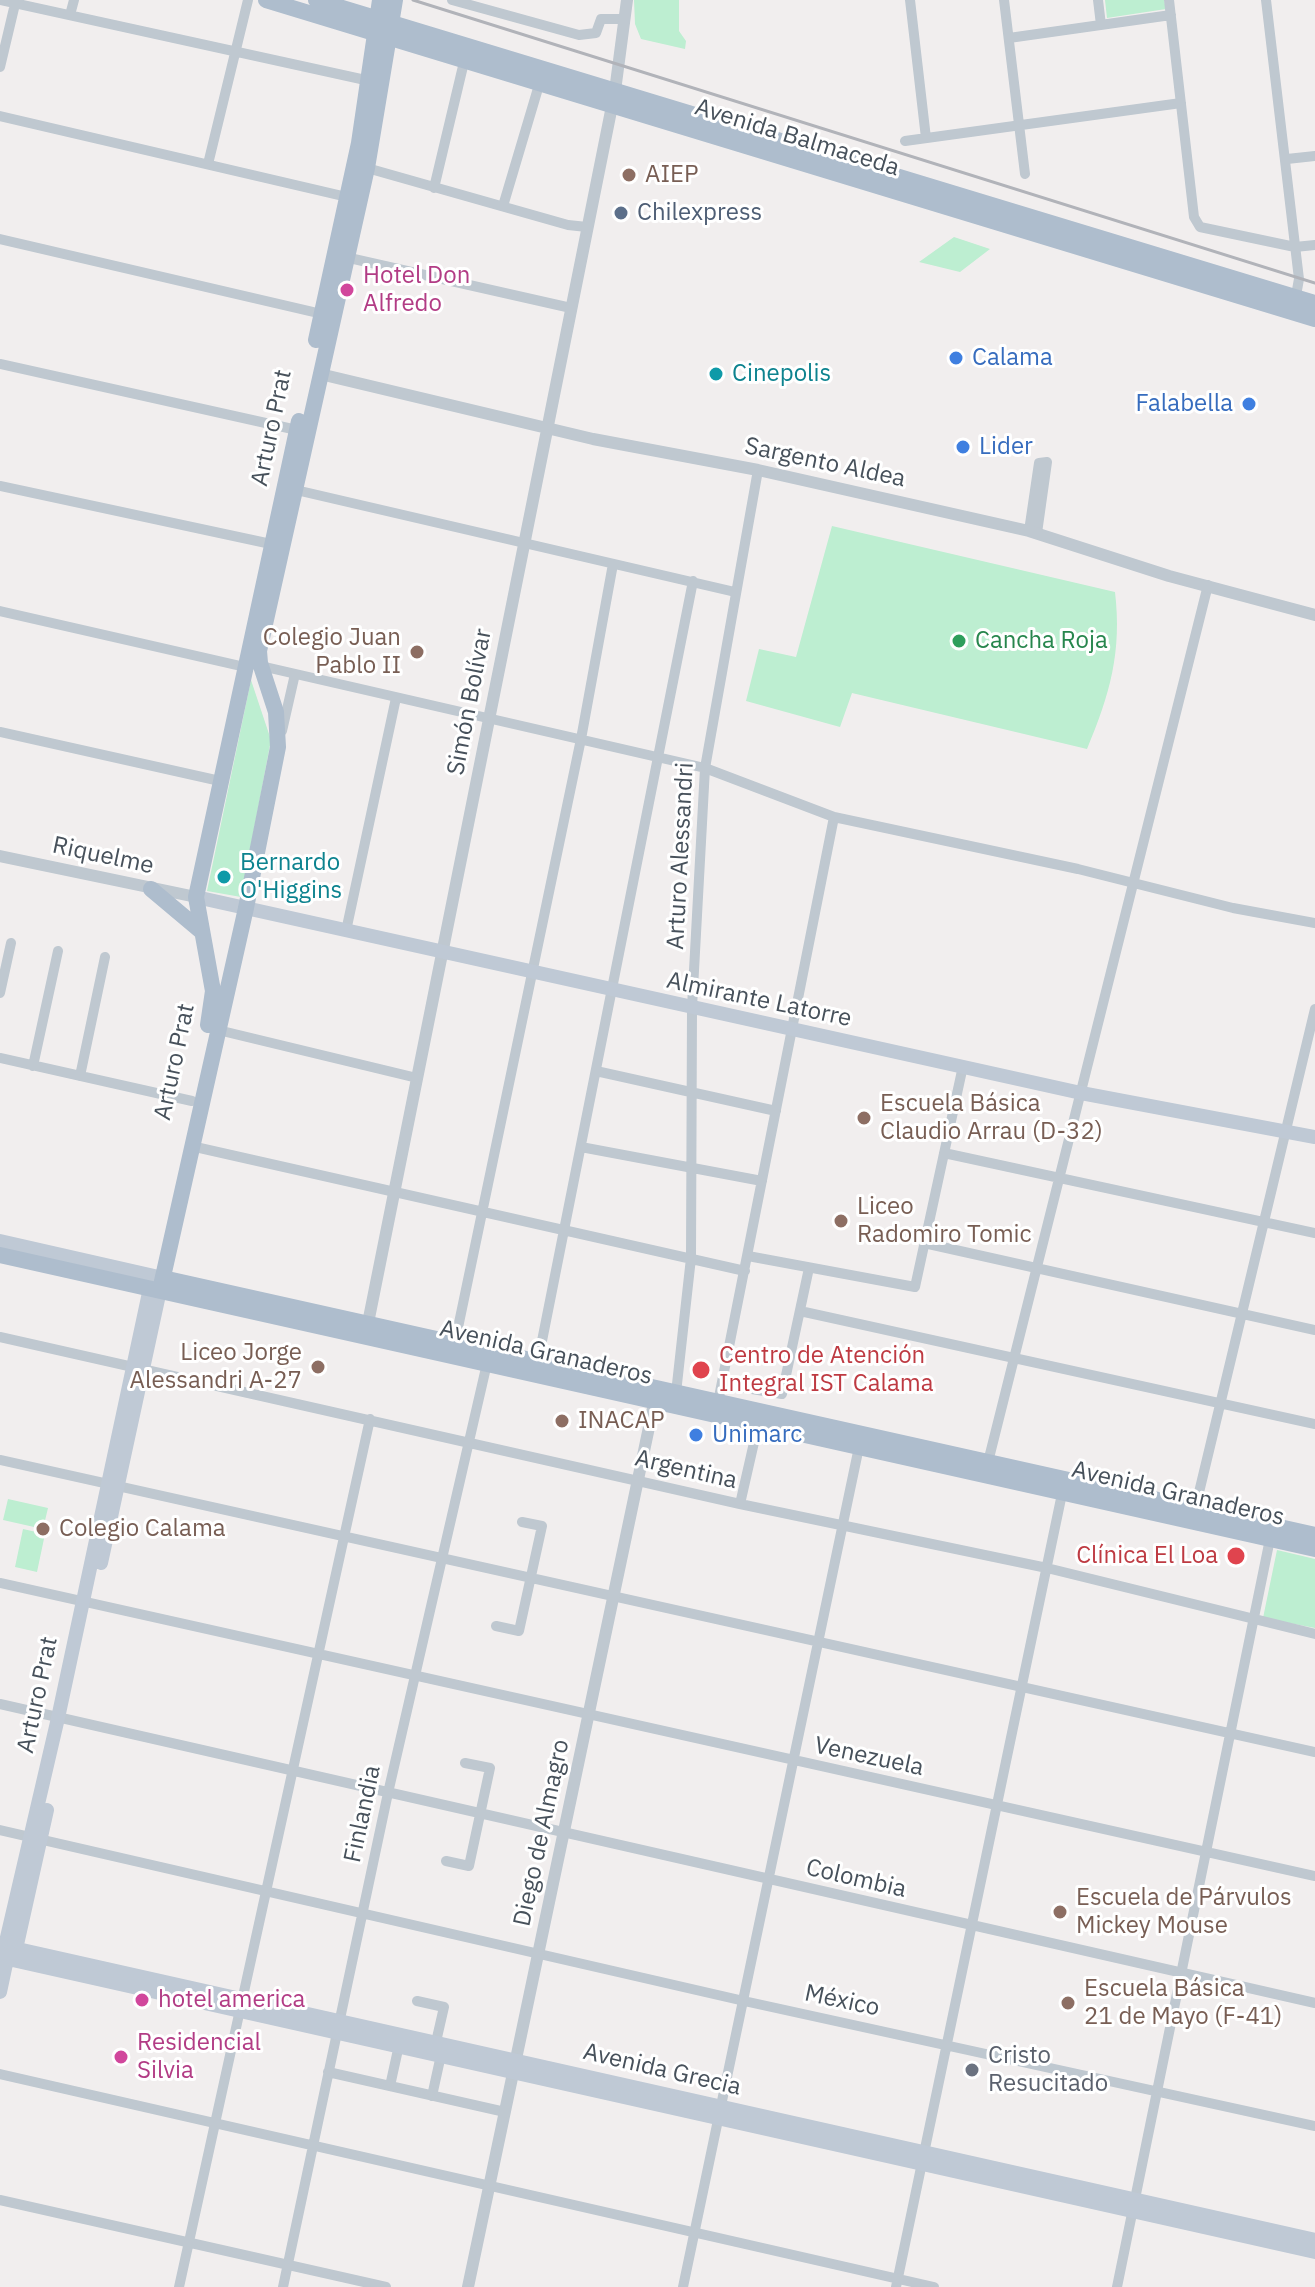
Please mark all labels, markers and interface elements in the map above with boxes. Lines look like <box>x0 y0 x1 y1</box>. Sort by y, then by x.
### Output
street label: Avenida Balmaceda <box>691 93 903 183</box>
place label: AIEP <box>645 161 699 189</box>
marker: AIEP <box>620 166 638 184</box>
place label: Chilexpress <box>637 199 762 227</box>
marker: Chilexpress <box>612 204 630 222</box>
place label: Hotel Don Alfredo <box>363 262 470 318</box>
marker: Hotel Don Alfredo <box>338 281 356 299</box>
place label: Calama <box>972 344 1053 372</box>
marker: Calama <box>947 349 965 367</box>
place label: Cinepolis <box>732 360 831 388</box>
marker: Cinepolis <box>707 365 725 383</box>
street label: Arturo Prat <box>246 367 298 489</box>
place label: Falabella <box>1136 390 1233 418</box>
marker: Falabella <box>1240 395 1258 413</box>
street label: Sargento Aldea <box>742 432 908 494</box>
place label: Lider <box>979 433 1033 461</box>
marker: Lider <box>954 438 972 456</box>
place label: Colegio Juan Pablo II <box>263 624 401 680</box>
street label: Simón Bolívar <box>442 626 498 778</box>
place label: Cancha Roja <box>975 627 1108 655</box>
marker: Cancha Roja <box>950 632 968 650</box>
marker: Colegio Juan Pablo II <box>408 643 426 661</box>
street label: Arturo Alessandri <box>662 762 700 950</box>
street label: Riquelme <box>50 831 156 881</box>
place label: Bernardo O'Higgins <box>240 849 342 905</box>
marker: Bernardo O'Higgins <box>215 868 233 886</box>
street label: Almirante Latorre <box>664 966 854 1034</box>
street label: Arturo Prat <box>149 1001 201 1123</box>
place label: Escuela Básica Claudio Arrau (D-32) <box>880 1090 1103 1146</box>
marker: Escuela Básica Claudio Arrau (D-32) <box>855 1109 873 1127</box>
place label: Liceo Radomiro Tomic <box>857 1193 1032 1249</box>
marker: Liceo Radomiro Tomic <box>832 1212 850 1230</box>
street label: Avenida Granaderos <box>437 1315 655 1391</box>
place label: Liceo Jorge Alessandri A-27 <box>130 1339 302 1395</box>
place label: Centro de Atención Integral IST Calama <box>719 1342 934 1398</box>
marker: Liceo Jorge Alessandri A-27 <box>309 1358 327 1376</box>
marker: Centro de Atención Integral IST Calama <box>690 1359 712 1381</box>
place label: INACAP <box>578 1407 664 1435</box>
marker: INACAP <box>553 1412 571 1430</box>
place label: Unimarc <box>712 1421 802 1449</box>
marker: Unimarc <box>687 1426 705 1444</box>
street label: Argentina <box>632 1444 740 1496</box>
street label: Avenida Granaderos <box>1069 1456 1287 1532</box>
place label: Colegio Calama <box>59 1515 226 1543</box>
marker: Colegio Calama <box>34 1520 52 1538</box>
place label: Clínica El Loa <box>1076 1542 1218 1570</box>
marker: Clínica El Loa <box>1225 1545 1247 1567</box>
street label: Arturo Prat <box>12 1634 64 1756</box>
street label: Venezuela <box>812 1731 926 1783</box>
street label: Diego de Almagro <box>508 1737 576 1929</box>
street label: Finlandia <box>339 1763 387 1865</box>
street label: Colombia <box>803 1853 909 1905</box>
place label: Escuela de Párvulos Mickey Mouse <box>1076 1884 1292 1940</box>
marker: Escuela de Párvulos Mickey Mouse <box>1051 1903 1069 1921</box>
place label: Escuela Básica 21 de Mayo (F-41) <box>1084 1975 1282 2031</box>
street label: México <box>802 1979 882 2023</box>
place label: hotel america <box>158 1986 305 2014</box>
marker: hotel america <box>133 1991 151 2009</box>
marker: Escuela Básica 21 de Mayo (F-41) <box>1059 1994 1077 2012</box>
place label: Residencial Silvia <box>137 2029 261 2085</box>
street label: Avenida Grecia <box>580 2038 744 2102</box>
place label: Cristo Resucitado <box>988 2042 1108 2098</box>
marker: Residencial Silvia <box>112 2048 130 2066</box>
marker: Cristo Resucitado <box>963 2061 981 2079</box>

